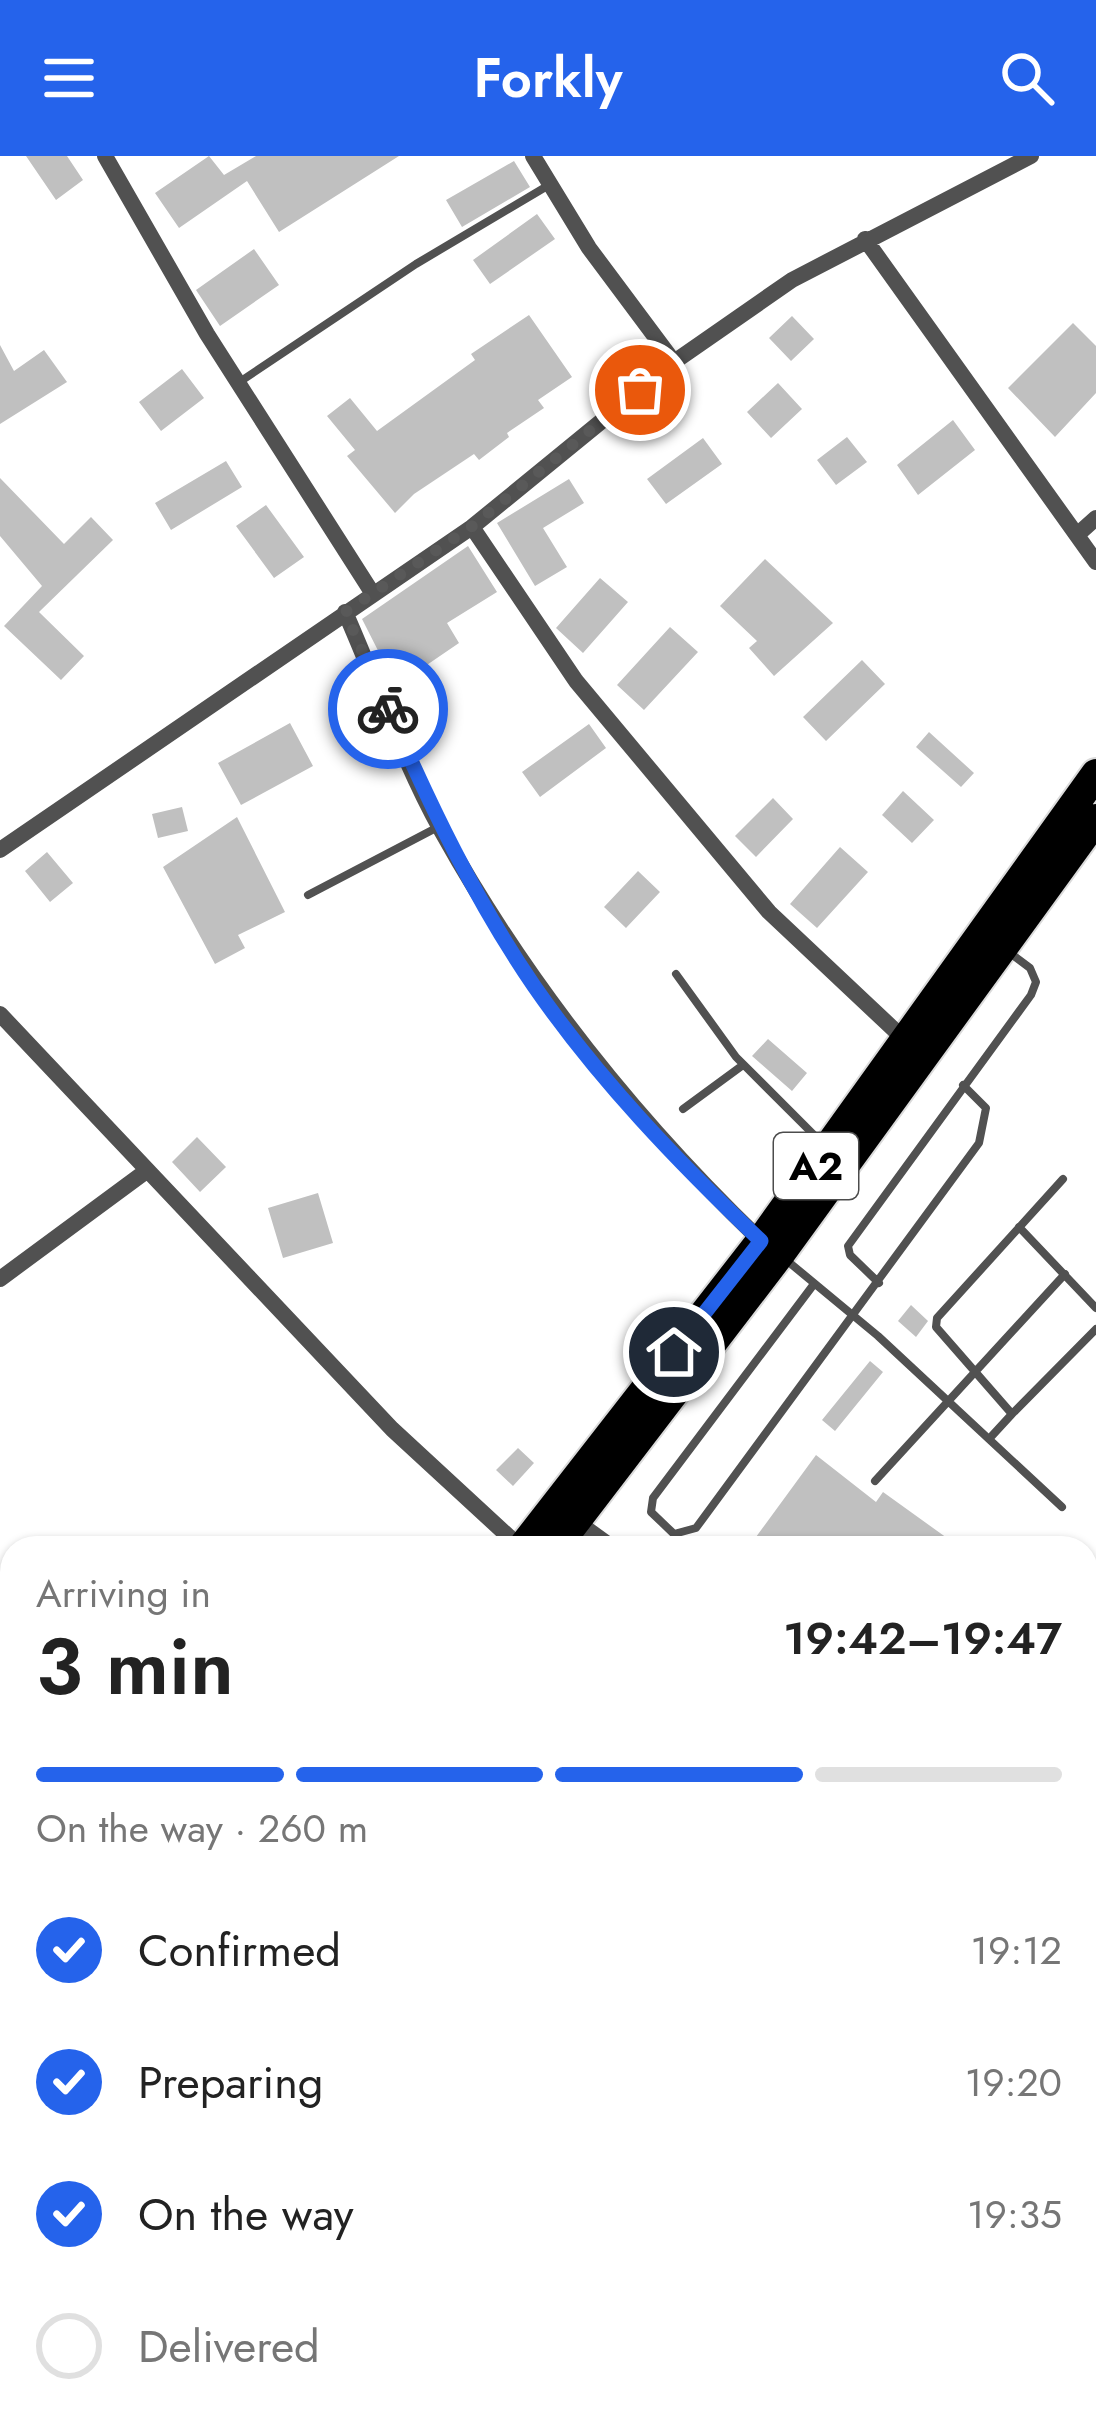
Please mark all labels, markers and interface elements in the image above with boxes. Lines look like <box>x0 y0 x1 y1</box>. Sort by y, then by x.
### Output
text: Forkly <box>473 39 623 117</box>
icon: menu <box>36 45 102 111</box>
icon: search <box>994 45 1060 111</box>
pin <box>589 339 691 441</box>
icon: bag <box>607 357 673 423</box>
courier <box>328 649 448 769</box>
icon: bike <box>355 676 421 742</box>
road number: A2 <box>774 1133 858 1199</box>
pin <box>623 1301 725 1403</box>
icon: home <box>641 1319 707 1385</box>
text: Arriving in <box>36 1565 211 1622</box>
text: 19:42–19:47 <box>783 1606 1062 1671</box>
text: 3 min <box>36 1611 234 1723</box>
text: On the way · 260 m <box>36 1800 368 1857</box>
icon: check <box>36 1917 102 1983</box>
text: Confirmed <box>138 1918 341 1983</box>
text: 19:12 <box>971 1922 1062 1979</box>
icon: check <box>36 2049 102 2115</box>
text: Preparing <box>138 2050 323 2115</box>
text: 19:20 <box>965 2054 1062 2111</box>
icon: check <box>36 2181 102 2247</box>
text: On the way <box>138 2182 354 2247</box>
text: 19:35 <box>967 2186 1062 2243</box>
text: Delivered <box>138 2314 320 2379</box>

